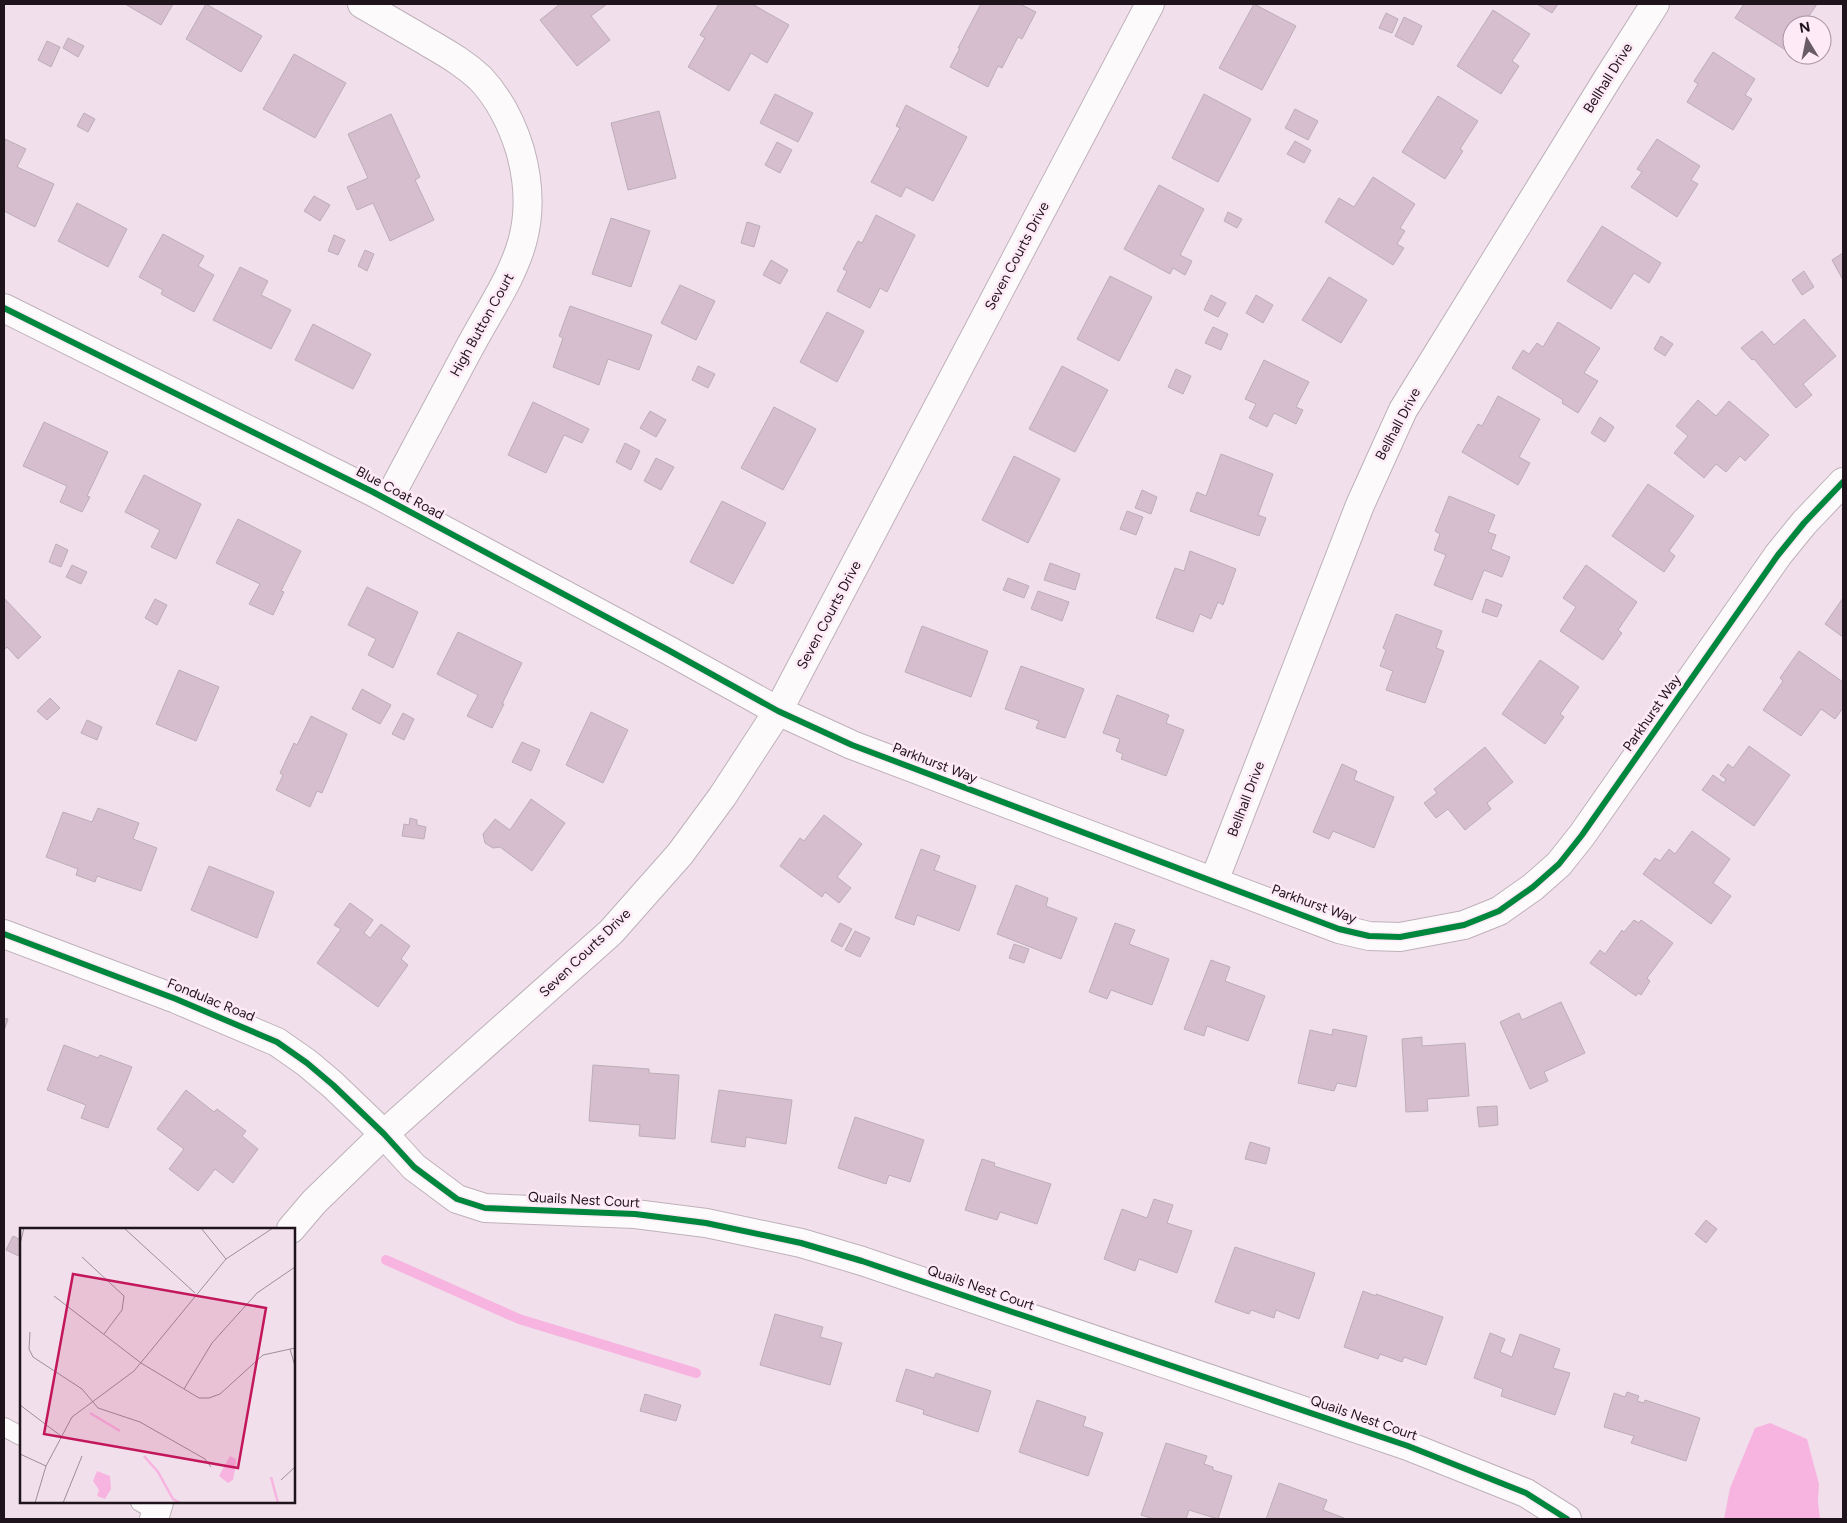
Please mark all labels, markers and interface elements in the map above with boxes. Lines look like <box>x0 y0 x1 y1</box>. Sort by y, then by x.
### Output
north arrow <box>1782 15 1832 65</box>
text: N <box>1798 18 1812 37</box>
street label: Bellhall Drive <box>1580 40 1636 116</box>
street label: Seven Courts Drive <box>981 199 1053 313</box>
street label: High Button Court <box>447 270 517 380</box>
street label: Bellhall Drive <box>1372 385 1424 463</box>
street label: Blue Coat Road <box>353 463 447 523</box>
street label: Seven Courts Drive <box>793 558 865 672</box>
street label: Parkhurst Way <box>1619 671 1685 755</box>
street label: Parkhurst Way <box>890 739 980 787</box>
street label: Bellhall Drive <box>1224 759 1268 839</box>
street label: Parkhurst Way <box>1269 881 1360 928</box>
street label: Seven Courts Drive <box>536 905 634 1001</box>
street label: Fondulac Road <box>165 975 257 1025</box>
street label: Quails Nest Court <box>528 1189 640 1211</box>
inset map <box>20 1228 295 1503</box>
street label: Quails Nest Court <box>925 1262 1037 1314</box>
street label: Quails Nest Court <box>1308 1392 1420 1444</box>

